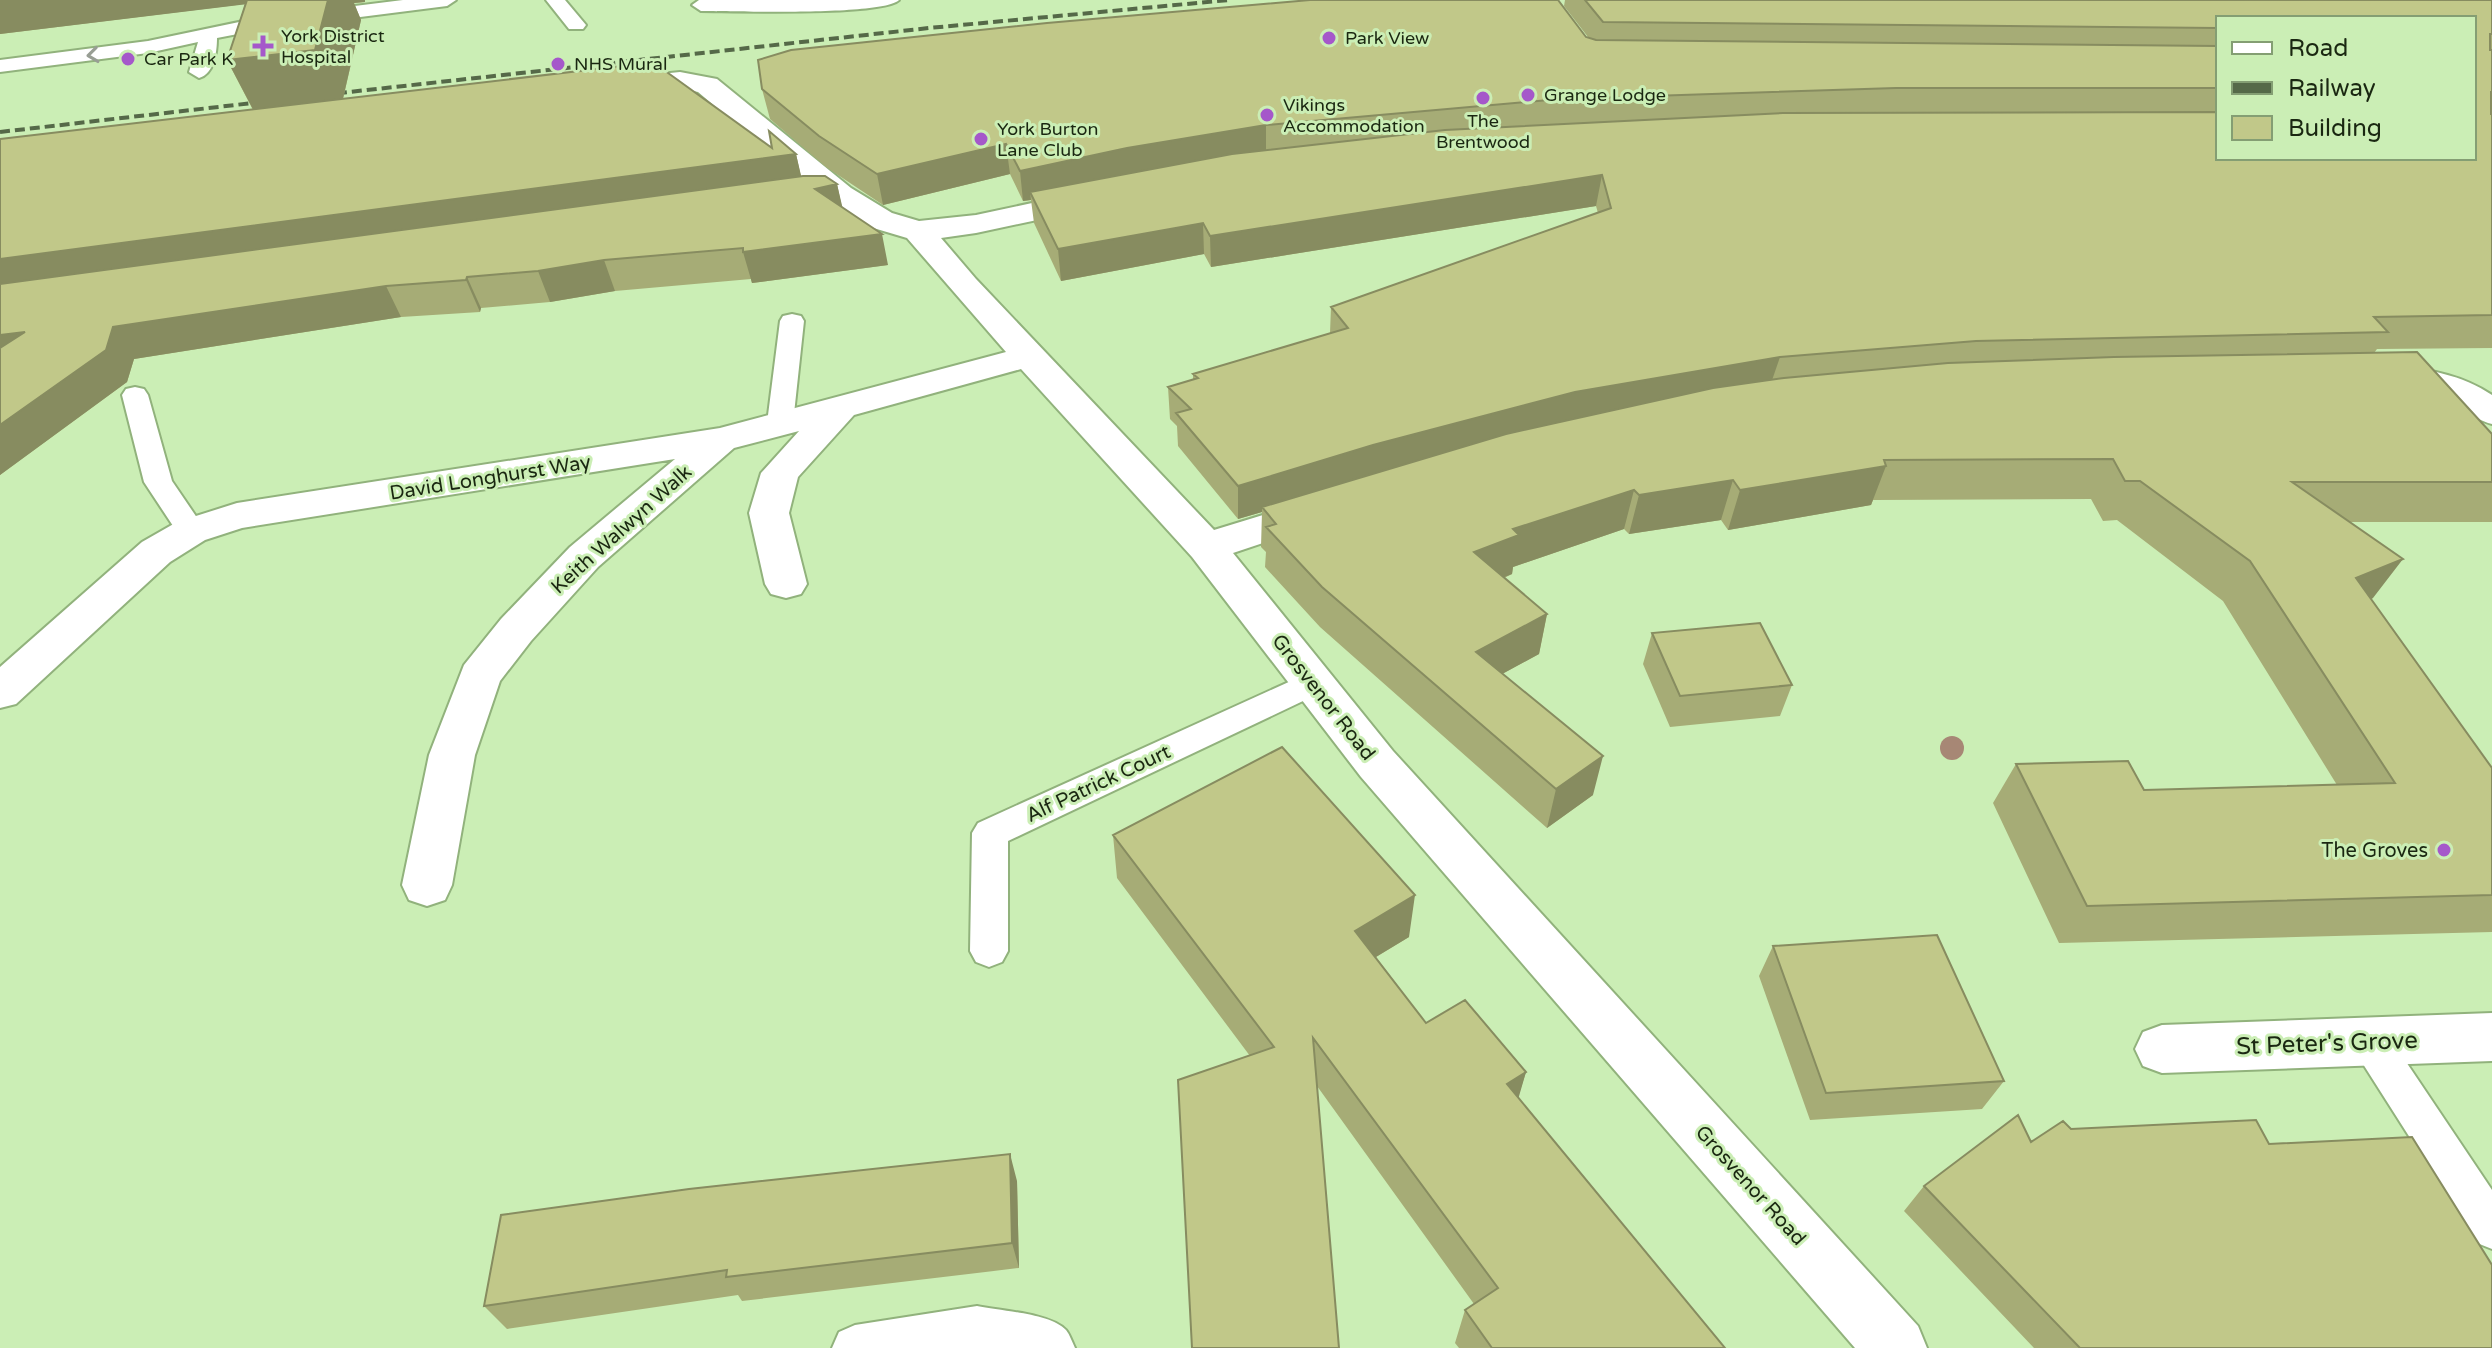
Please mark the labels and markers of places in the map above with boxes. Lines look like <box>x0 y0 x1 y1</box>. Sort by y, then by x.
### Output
place label: York District Hospital <box>281 25 385 68</box>
place label: Park View <box>1345 27 1429 49</box>
marker: Park View <box>1320 29 1338 47</box>
marker: York District Hospital <box>252 35 274 57</box>
place label: Car Park K <box>144 48 233 70</box>
marker: Car Park K <box>119 50 137 68</box>
place label: NHS Mural <box>574 53 667 75</box>
marker: NHS Mural <box>549 55 567 73</box>
place label: Grange Lodge <box>1544 84 1666 106</box>
marker: Grange Lodge <box>1519 86 1537 104</box>
marker: The Brentwood <box>1474 89 1492 107</box>
place label: Vikings Accommodation <box>1283 94 1425 137</box>
marker: Vikings Accommodation <box>1258 106 1276 124</box>
place label: The Brentwood <box>1436 110 1530 153</box>
place label: York Burton Lane Club <box>997 118 1098 161</box>
marker: York Burton Lane Club <box>972 130 990 148</box>
place label: The Groves <box>2321 839 2428 863</box>
marker: The Groves <box>2435 841 2453 859</box>

